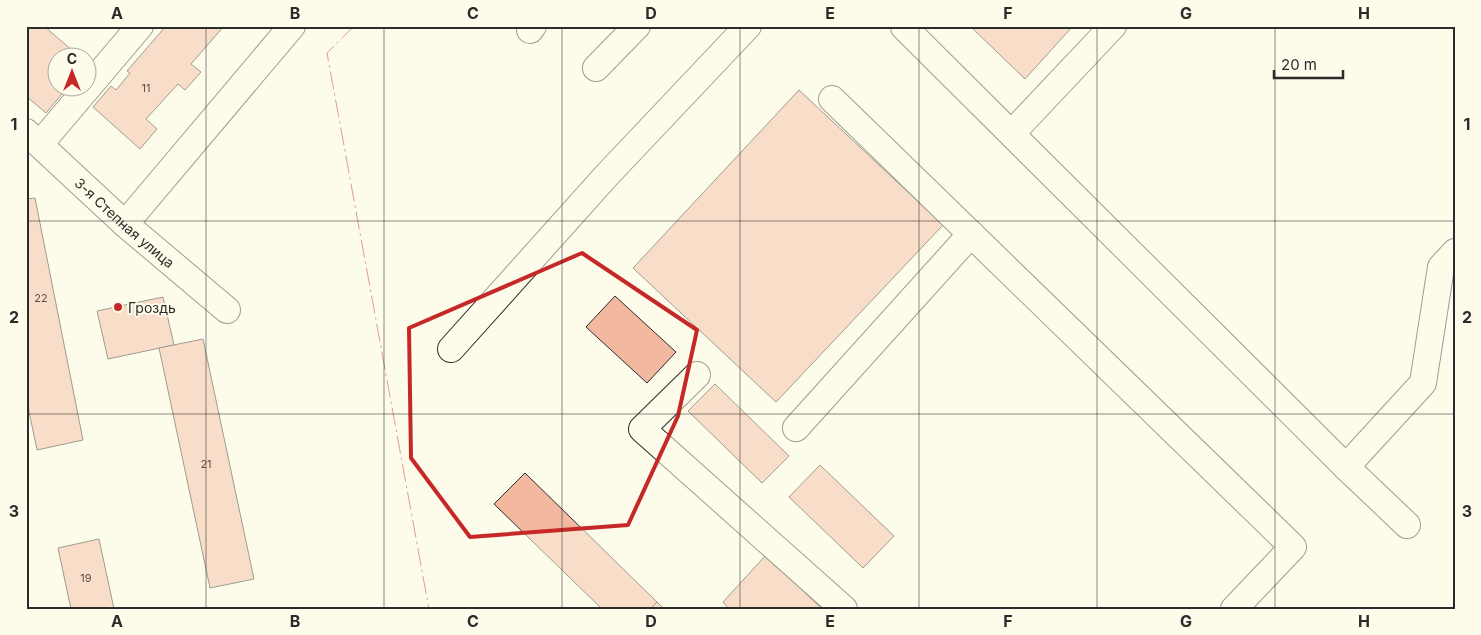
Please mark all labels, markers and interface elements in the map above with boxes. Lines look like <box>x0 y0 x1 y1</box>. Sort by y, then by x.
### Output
text: A <box>111 3 123 23</box>
text: B <box>290 3 300 23</box>
text: C <box>467 3 479 23</box>
text: D <box>645 3 657 23</box>
text: E <box>825 3 835 23</box>
text: F <box>1003 3 1013 23</box>
text: G <box>1180 3 1192 23</box>
text: H <box>1358 3 1370 23</box>
north arrow <box>48 48 98 98</box>
scale bar <box>1274 48 1342 80</box>
text: С <box>67 50 77 67</box>
text: 20 m <box>1281 55 1317 74</box>
house number: 11 <box>142 81 150 95</box>
text: 1 <box>11 114 17 134</box>
text: 1 <box>1464 114 1470 134</box>
street label: 3-я Степная улица <box>72 174 178 271</box>
house number: 22 <box>34 291 48 305</box>
place label: Гроздь <box>128 299 176 316</box>
marker: Гроздь <box>112 301 124 313</box>
text: 2 <box>9 307 19 327</box>
text: 2 <box>1462 307 1472 327</box>
house number: 21 <box>200 457 212 471</box>
text: 3 <box>9 501 19 521</box>
text: 3 <box>1462 501 1472 521</box>
house number: 19 <box>80 571 92 585</box>
text: A <box>111 611 123 631</box>
text: B <box>290 611 300 631</box>
text: C <box>467 611 479 631</box>
text: D <box>645 611 657 631</box>
text: E <box>825 611 835 631</box>
text: F <box>1003 611 1013 631</box>
text: G <box>1180 611 1192 631</box>
text: H <box>1358 611 1370 631</box>

